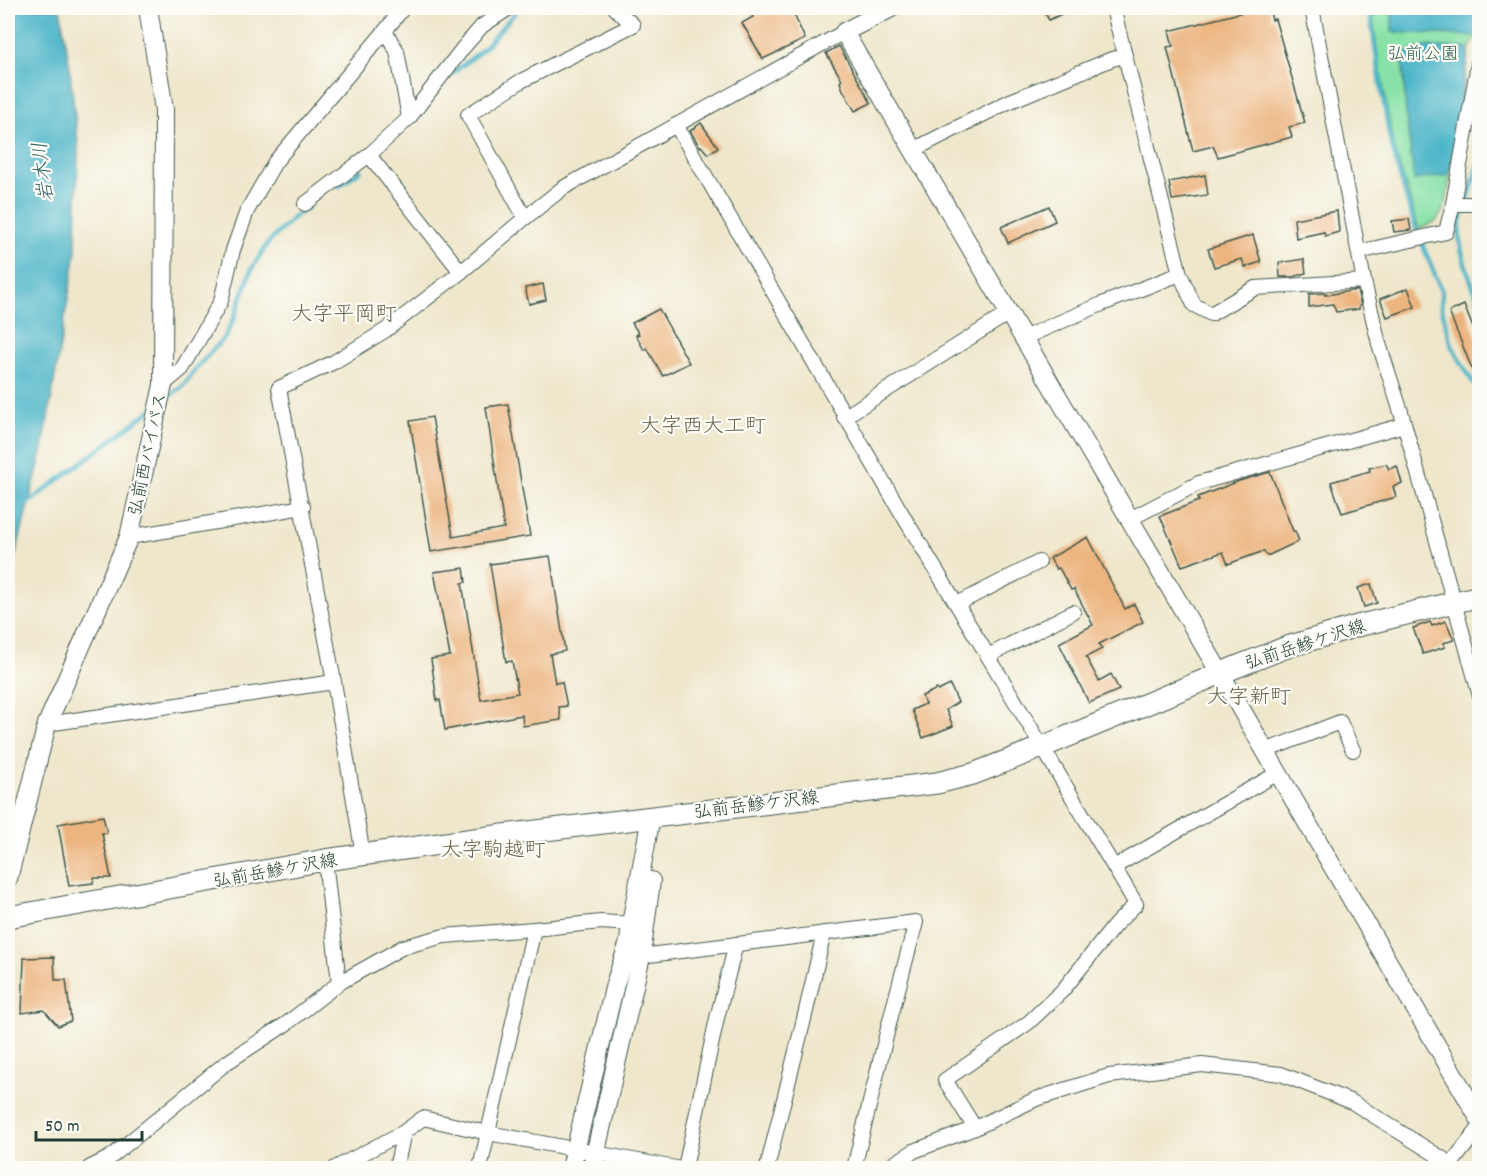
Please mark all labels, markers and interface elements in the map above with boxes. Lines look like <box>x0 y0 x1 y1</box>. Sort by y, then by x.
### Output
park label: 弘前公園 <box>1387 43 1459 68</box>
water label: 岩木川 <box>27 140 63 203</box>
district label: 大字平岡町 <box>292 301 397 331</box>
street label: 弘前西バイパス <box>124 390 175 519</box>
district label: 大字西大工町 <box>640 413 766 443</box>
street label: 弘前岳鰺ケ沢線 <box>1242 615 1370 678</box>
district label: 大字新町 <box>1207 684 1291 714</box>
street label: 弘前岳鰺ケ沢線 <box>692 786 820 827</box>
district label: 大字駒越町 <box>441 837 546 867</box>
street label: 弘前岳鰺ケ沢線 <box>211 849 340 896</box>
scale bar <box>36 1104 142 1142</box>
text: 50 m <box>45 1115 80 1140</box>

